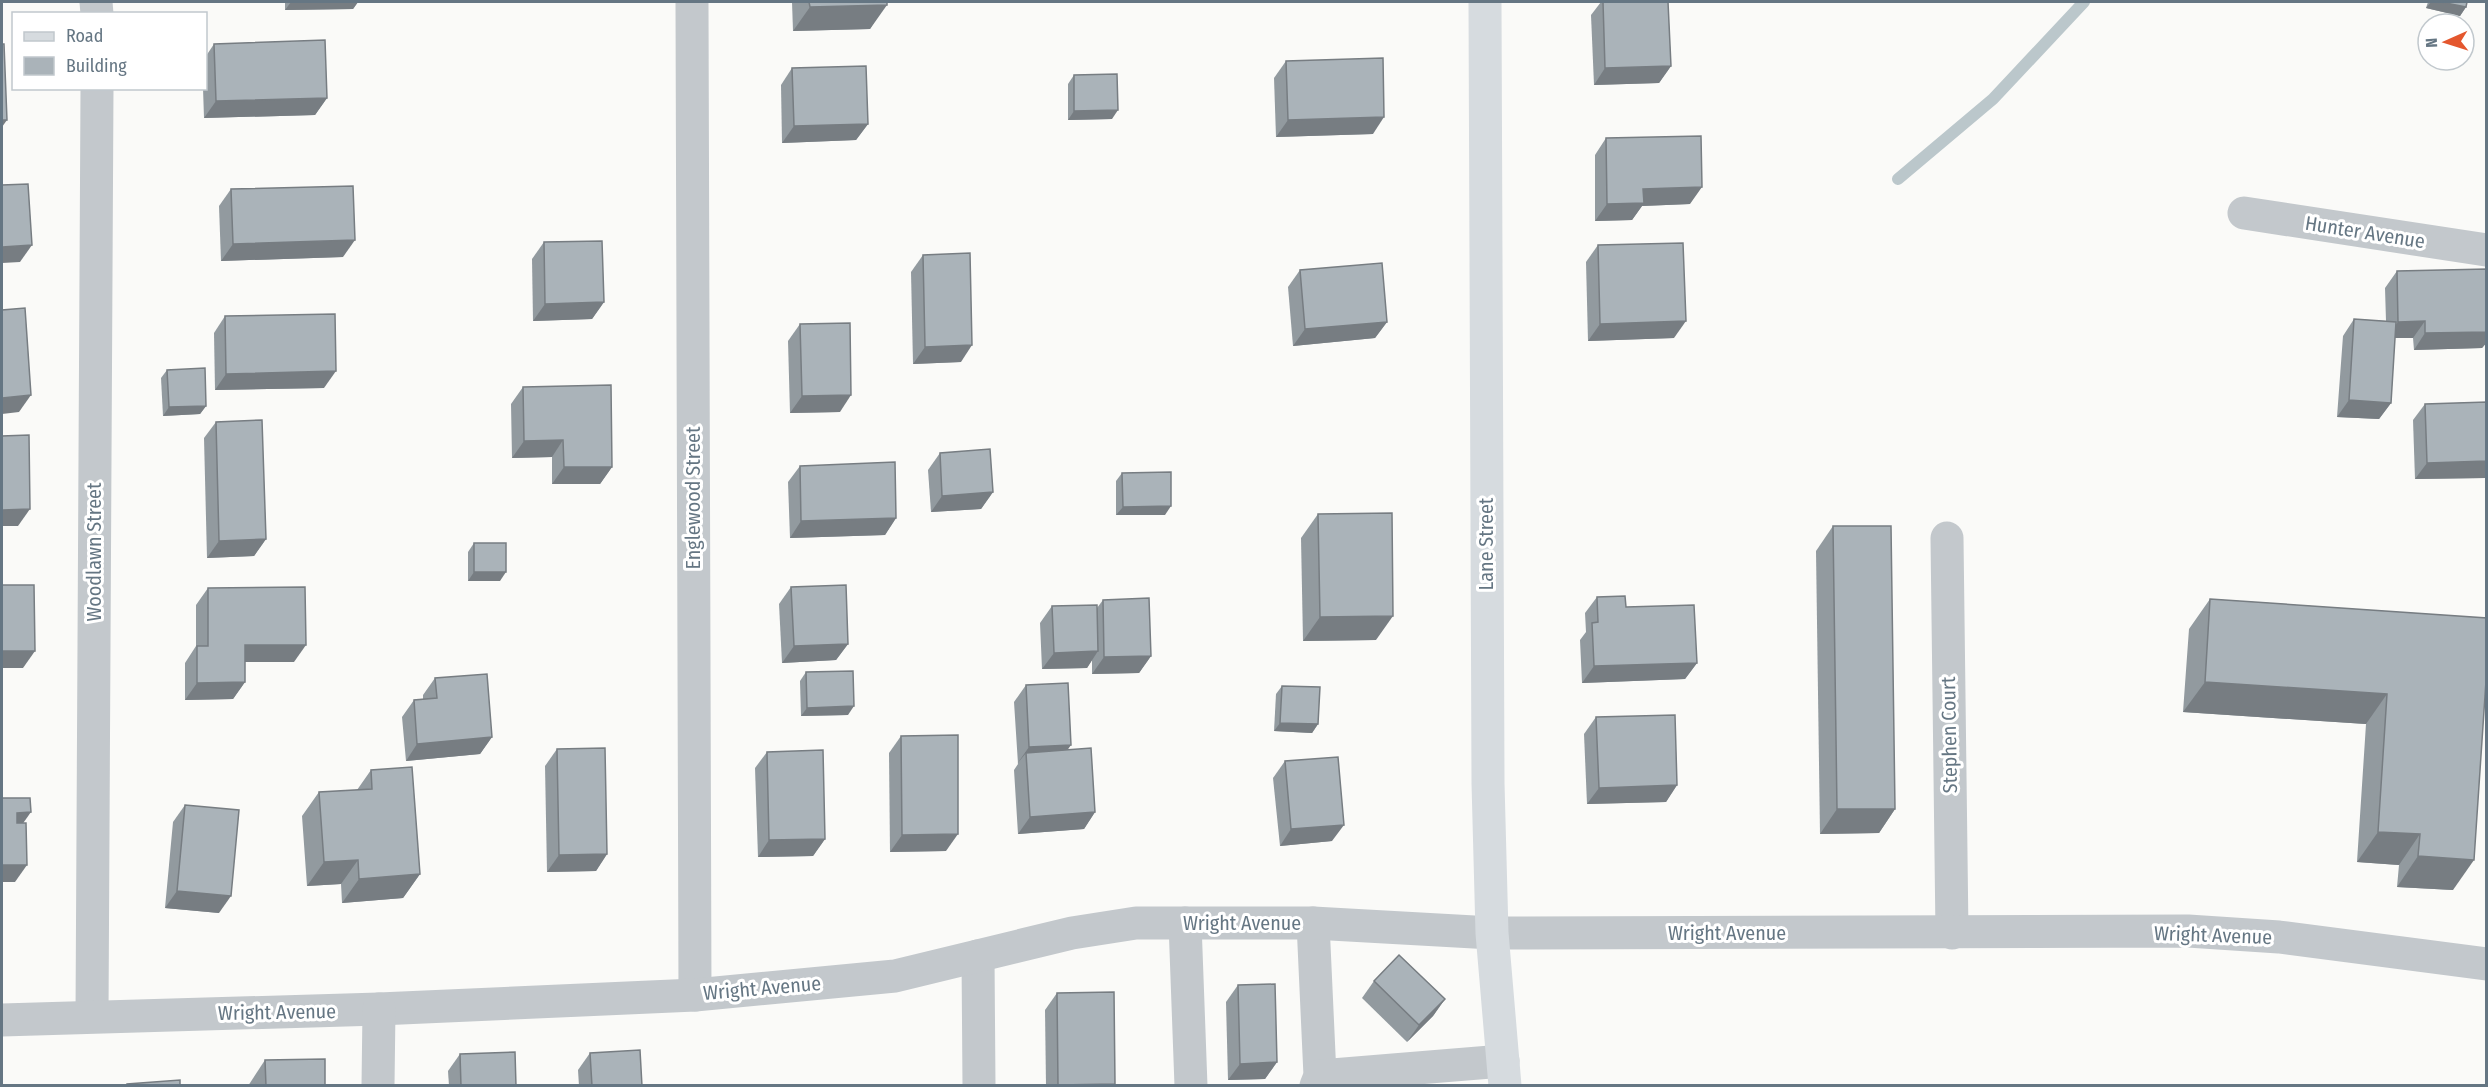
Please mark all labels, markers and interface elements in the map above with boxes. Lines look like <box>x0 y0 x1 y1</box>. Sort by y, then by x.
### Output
legend <box>12 12 207 90</box>
north arrow <box>2416 12 2476 72</box>
text: Road <box>66 25 103 47</box>
text: N <box>2422 37 2441 48</box>
text: Building <box>66 55 127 77</box>
street label: Hunter Avenue <box>2303 211 2427 253</box>
street label: Englewood Street <box>681 426 705 569</box>
street label: Woodlawn Street <box>82 482 106 621</box>
street label: Lane Street <box>1474 497 1498 590</box>
street label: Stephen Court <box>1936 676 1962 794</box>
street label: Wright Avenue <box>1183 911 1301 935</box>
street label: Wright Avenue <box>1668 921 1786 945</box>
street label: Wright Avenue <box>2154 921 2272 949</box>
street label: Wright Avenue <box>702 971 822 1005</box>
street label: Wright Avenue <box>218 999 336 1025</box>

